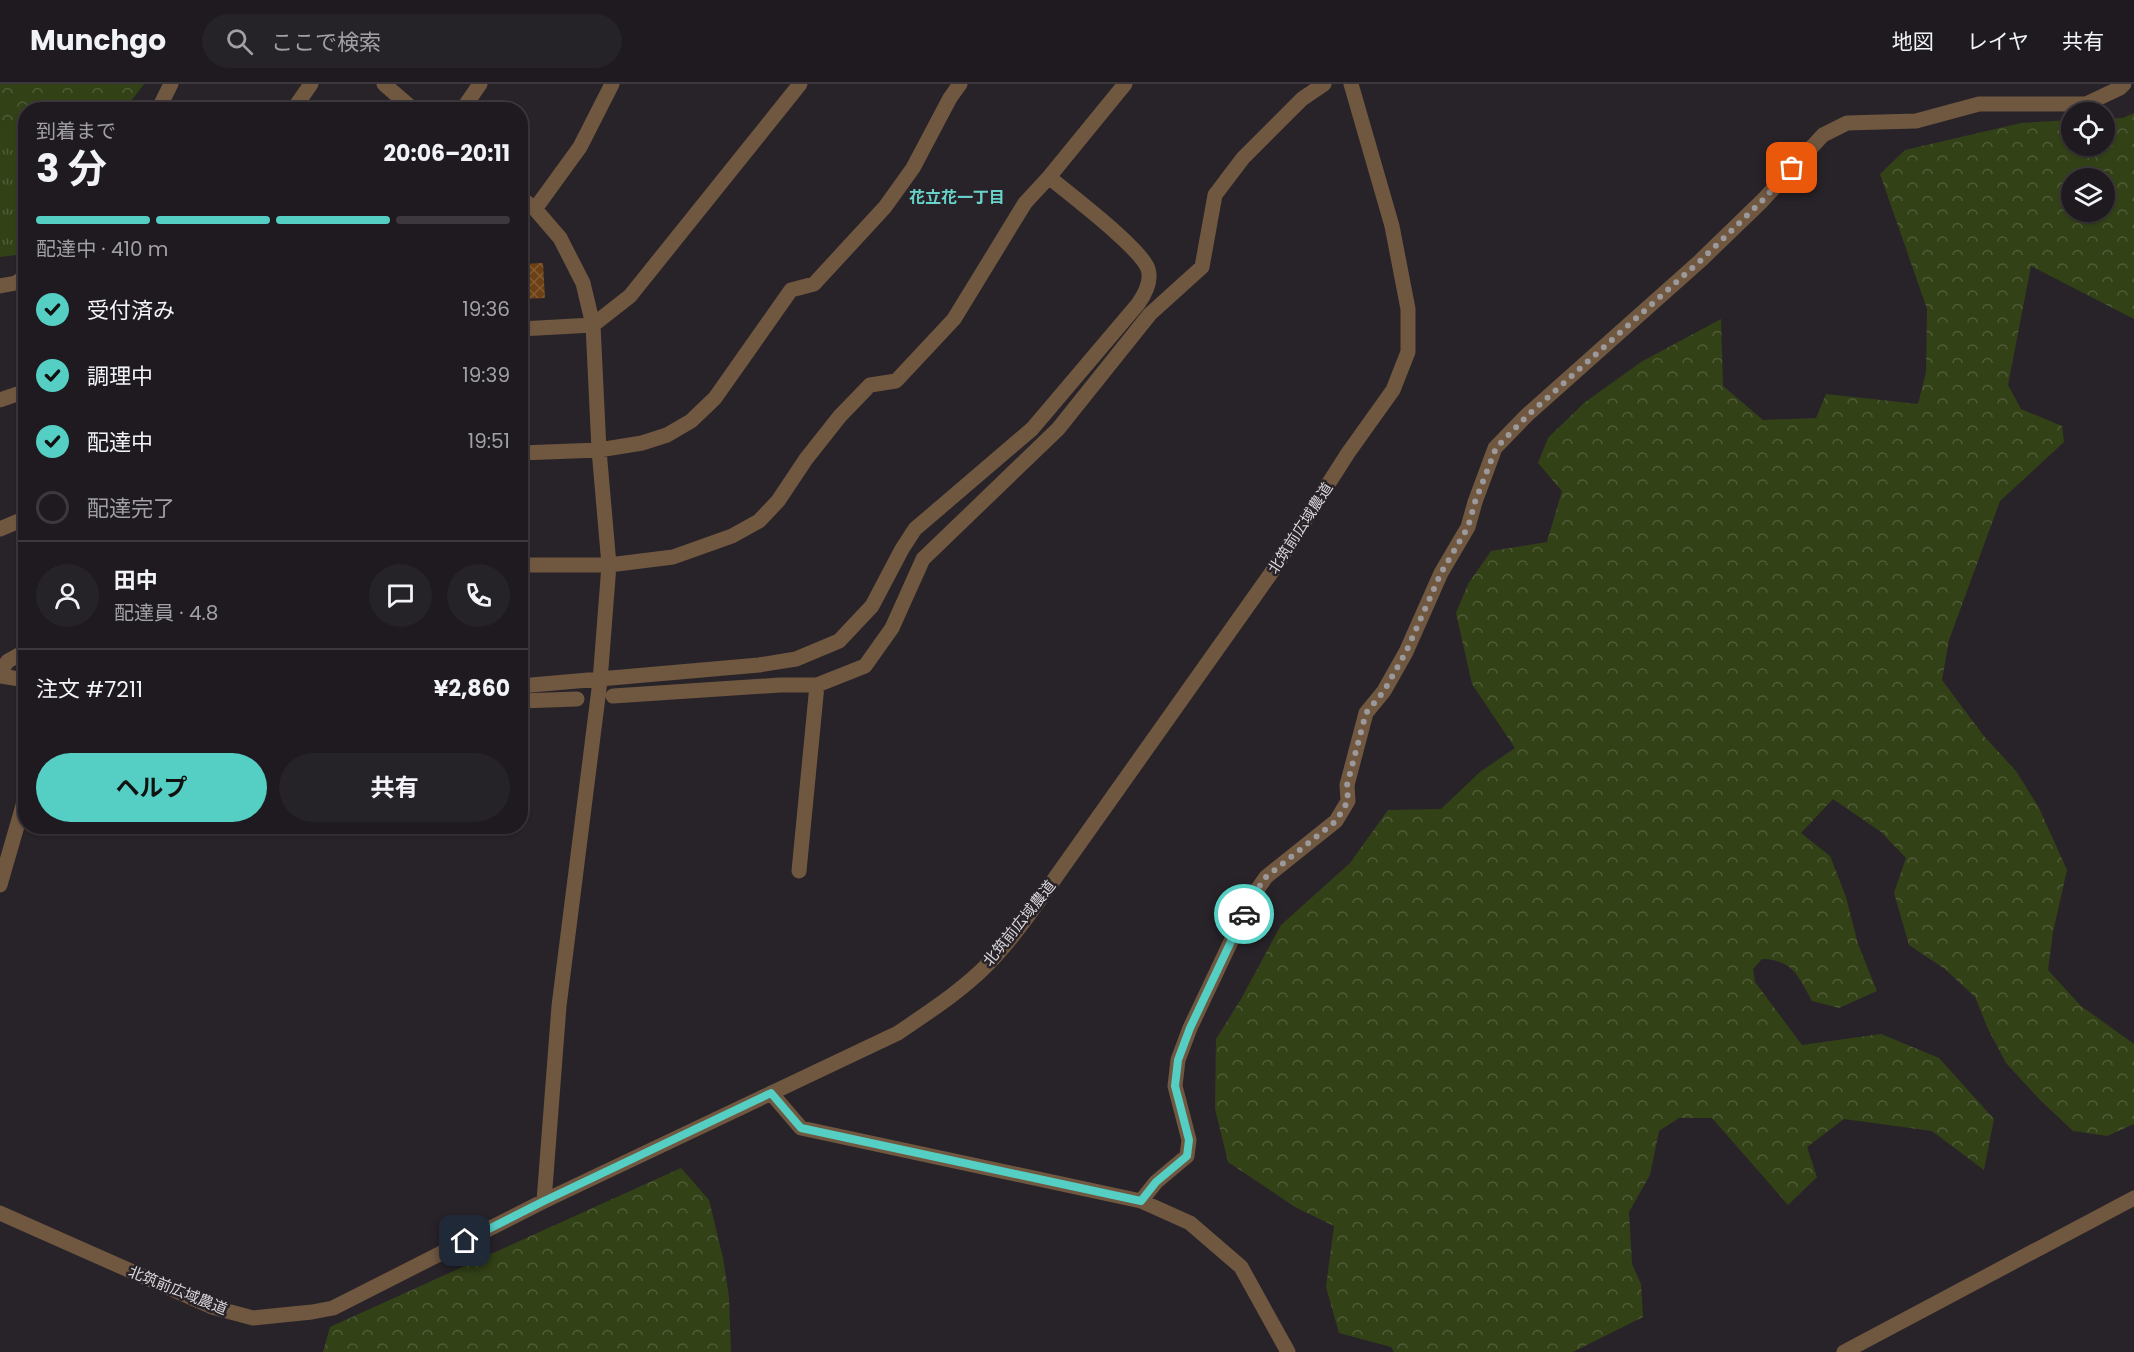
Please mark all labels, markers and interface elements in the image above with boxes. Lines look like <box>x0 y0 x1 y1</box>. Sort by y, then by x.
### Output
search box <box>202 14 622 68</box>
text: Munchgo <box>30 21 166 60</box>
icon: search <box>223 25 256 58</box>
text: ここで検索 <box>271 27 381 58</box>
text: 地図 <box>1892 27 1934 56</box>
text: レイヤ <box>1967 27 2029 56</box>
text: 共有 <box>2062 27 2104 56</box>
map controls <box>2061 102 2115 222</box>
button: locate <box>2061 102 2115 156</box>
text: 到着まで <box>36 117 116 145</box>
text: 20:06–20:11 <box>383 138 510 169</box>
text: 3 分 <box>36 141 107 196</box>
pin <box>1766 142 1817 193</box>
icon: bag <box>1775 151 1808 184</box>
button: layers <box>2061 168 2115 222</box>
district label: 花立花一丁目 <box>909 186 1005 209</box>
text: 配達中 · 410 m <box>36 235 168 263</box>
icon: check <box>36 293 69 326</box>
text: 受付済み <box>87 295 175 326</box>
text: 19:36 <box>462 295 510 323</box>
icon: check <box>36 359 69 392</box>
text: 調理中 <box>87 361 153 392</box>
text: 19:39 <box>462 361 510 389</box>
icon: check <box>36 425 69 458</box>
text: 配達中 <box>87 427 153 458</box>
text: 19:51 <box>468 427 510 455</box>
street label: 北筑前広域農道 <box>1263 478 1337 578</box>
text: 配達完了 <box>87 493 175 524</box>
button: person <box>36 564 99 627</box>
button: chat <box>369 564 432 627</box>
button: phone <box>447 564 510 627</box>
text: 田中 <box>114 565 158 596</box>
text: 配達員 · 4.8 <box>114 599 218 627</box>
text: ¥2,860 <box>434 673 510 704</box>
text: 注文 #7211 <box>36 674 143 705</box>
button: ヘルプ <box>36 753 267 822</box>
button: 共有 <box>279 753 510 822</box>
street label: 北筑前広域農道 <box>978 876 1060 970</box>
courier <box>1214 884 1274 944</box>
icon: car <box>1228 898 1261 931</box>
pin <box>439 1215 490 1266</box>
icon: home <box>448 1224 481 1257</box>
street label: 北筑前広域農道 <box>125 1261 231 1319</box>

